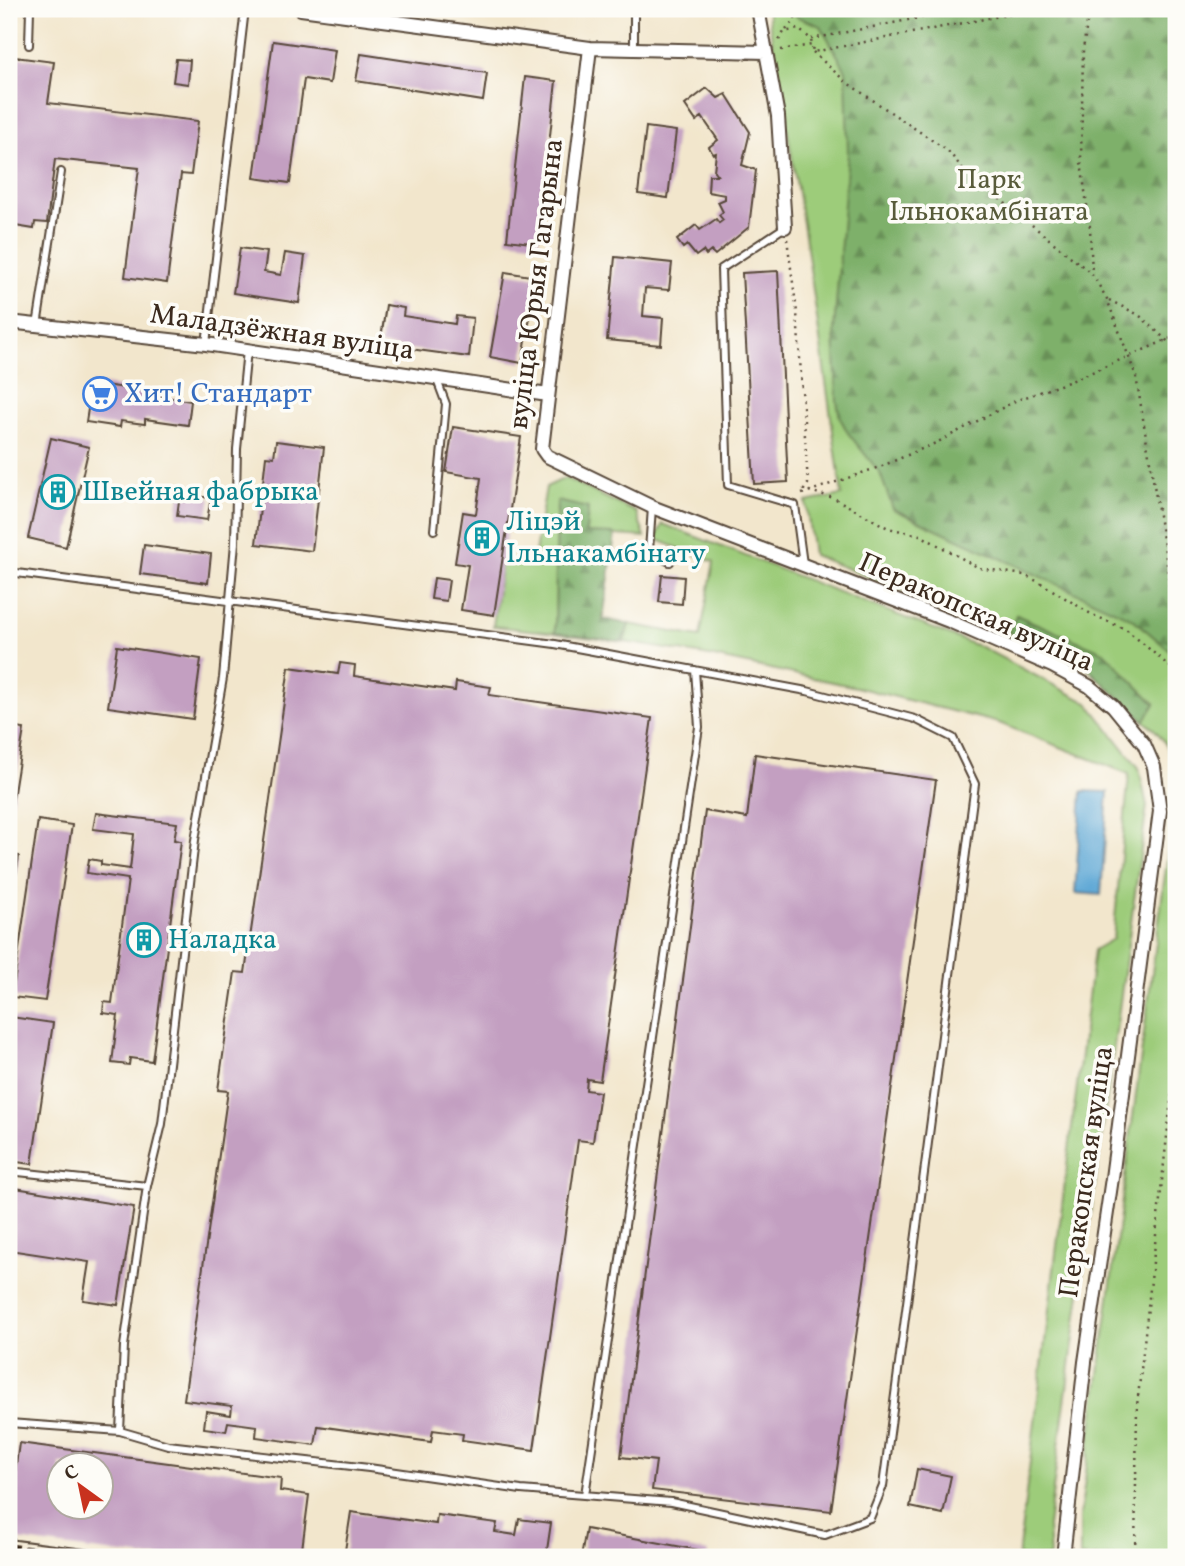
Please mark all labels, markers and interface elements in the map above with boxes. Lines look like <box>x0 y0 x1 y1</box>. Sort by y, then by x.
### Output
street label: вуліца Юрыя Гагарына <box>500 136 574 432</box>
park label: Парк Ільнокамбіната <box>889 161 1089 232</box>
street label: Маладзёжная вуліца <box>147 295 417 371</box>
supermarket icon: Хит! Стандарт <box>81 375 119 413</box>
place label: Хит! Стандарт <box>124 375 312 414</box>
building icon: Швейная фабрыка <box>39 473 77 511</box>
place label: Швейная фабрыка <box>82 473 319 512</box>
place label: Ліцэй Ільнакамбінату <box>506 503 706 574</box>
building icon: Ліцэй Ільнакамбінату <box>463 519 501 557</box>
street label: Перакопская вуліца <box>852 544 1100 682</box>
building icon: Наладка <box>125 921 163 959</box>
place label: Наладка <box>168 921 277 960</box>
street label: Перакопская вуліца <box>1050 1044 1124 1300</box>
north arrow <box>46 1450 116 1520</box>
text: С <box>60 1459 84 1488</box>

